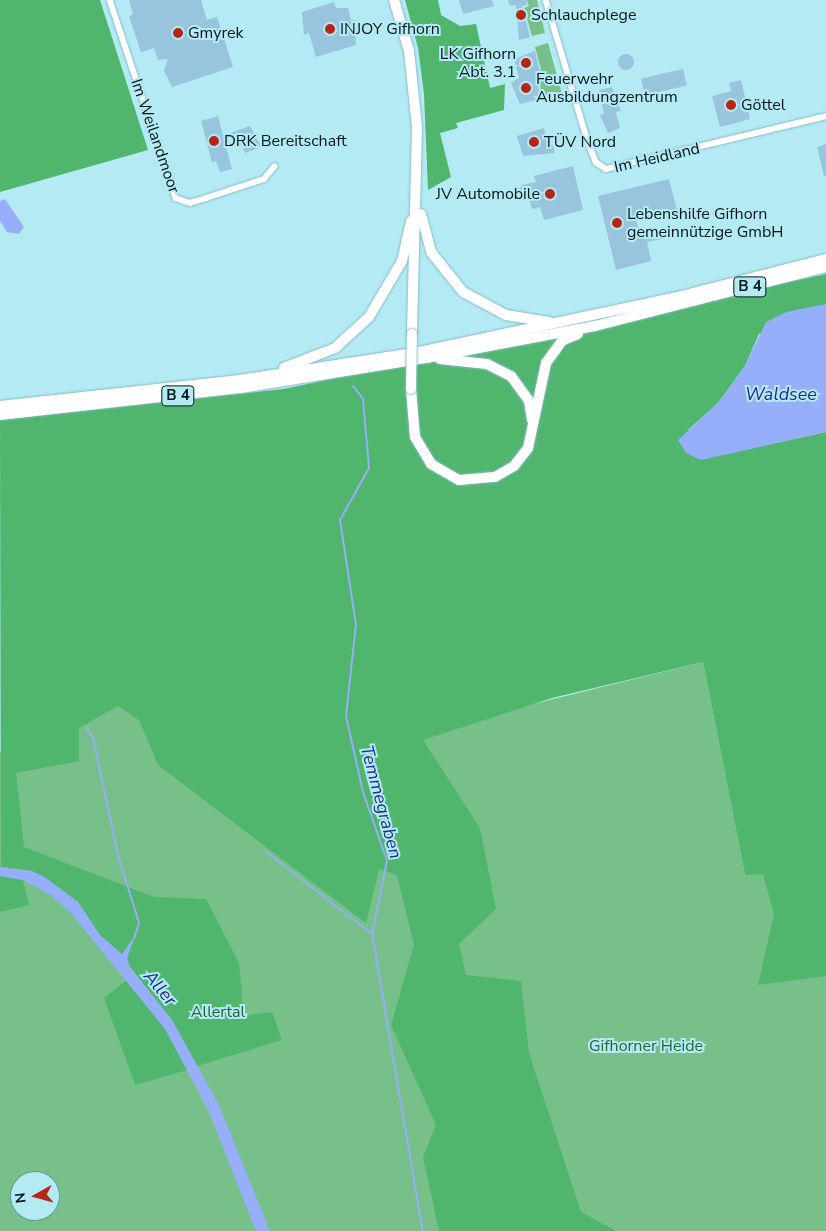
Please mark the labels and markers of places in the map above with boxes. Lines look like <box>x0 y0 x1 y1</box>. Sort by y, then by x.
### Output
place label: Schlauchplege <box>531 5 636 25</box>
marker: Schlauchplege <box>515 9 527 21</box>
place label: INJOY Gifhorn <box>340 19 440 39</box>
place label: Gmyrek <box>188 23 244 43</box>
marker: INJOY Gifhorn <box>324 23 336 35</box>
marker: Gmyrek <box>172 27 184 39</box>
place label: LK Gifhorn Abt. 3.1 <box>440 44 516 82</box>
marker: LK Gifhorn Abt. 3.1 <box>520 57 532 69</box>
place label: Feuerwehr Ausbildungzentrum <box>536 69 678 107</box>
marker: Feuerwehr Ausbildungzentrum <box>520 82 532 94</box>
place label: Göttel <box>741 95 786 115</box>
marker: Göttel <box>725 99 737 111</box>
place label: DRK Bereitschaft <box>224 131 347 151</box>
place label: TÜV Nord <box>544 132 616 152</box>
marker: DRK Bereitschaft <box>208 135 220 147</box>
marker: TÜV Nord <box>528 136 540 148</box>
place label: JV Automobile <box>436 184 540 204</box>
marker: JV Automobile <box>544 188 556 200</box>
place label: Lebenshilfe Gifhorn gemeinnützige GmbH <box>627 204 784 242</box>
marker: Lebenshilfe Gifhorn gemeinnützige GmbH <box>611 217 623 229</box>

